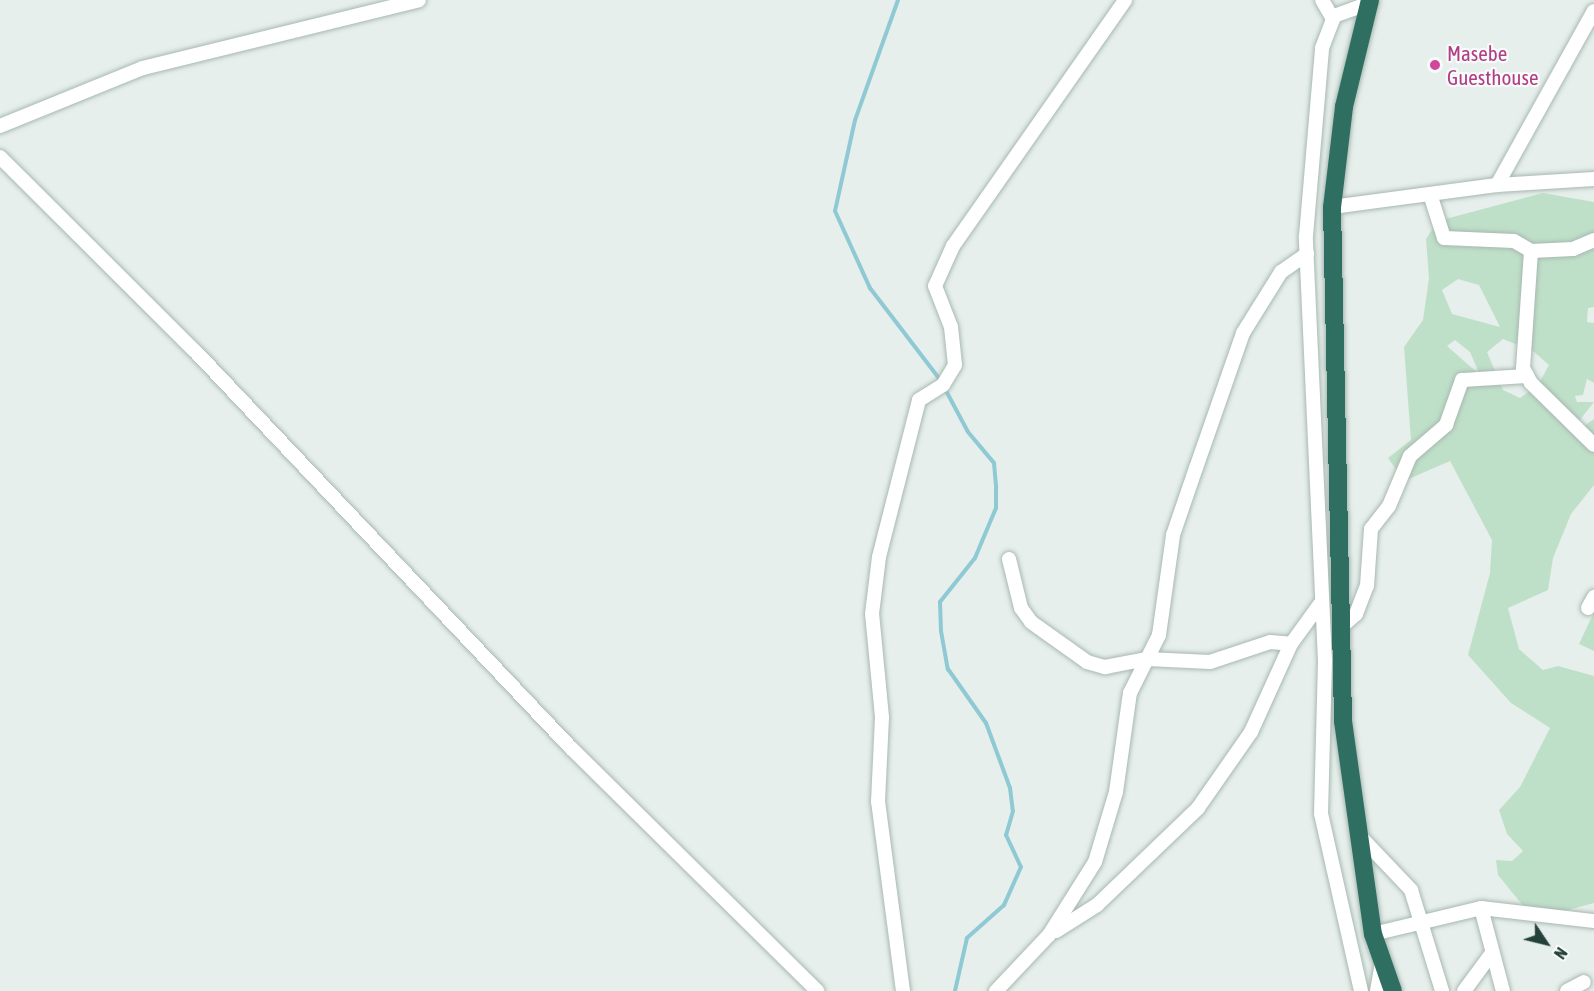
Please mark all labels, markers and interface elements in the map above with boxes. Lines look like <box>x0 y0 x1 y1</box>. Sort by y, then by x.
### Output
place label: Masebe Guesthouse <box>1447 40 1538 90</box>
marker: Masebe Guesthouse <box>1428 58 1442 72</box>
north arrow <box>1516 913 1576 973</box>
text: N <box>1551 944 1571 962</box>

